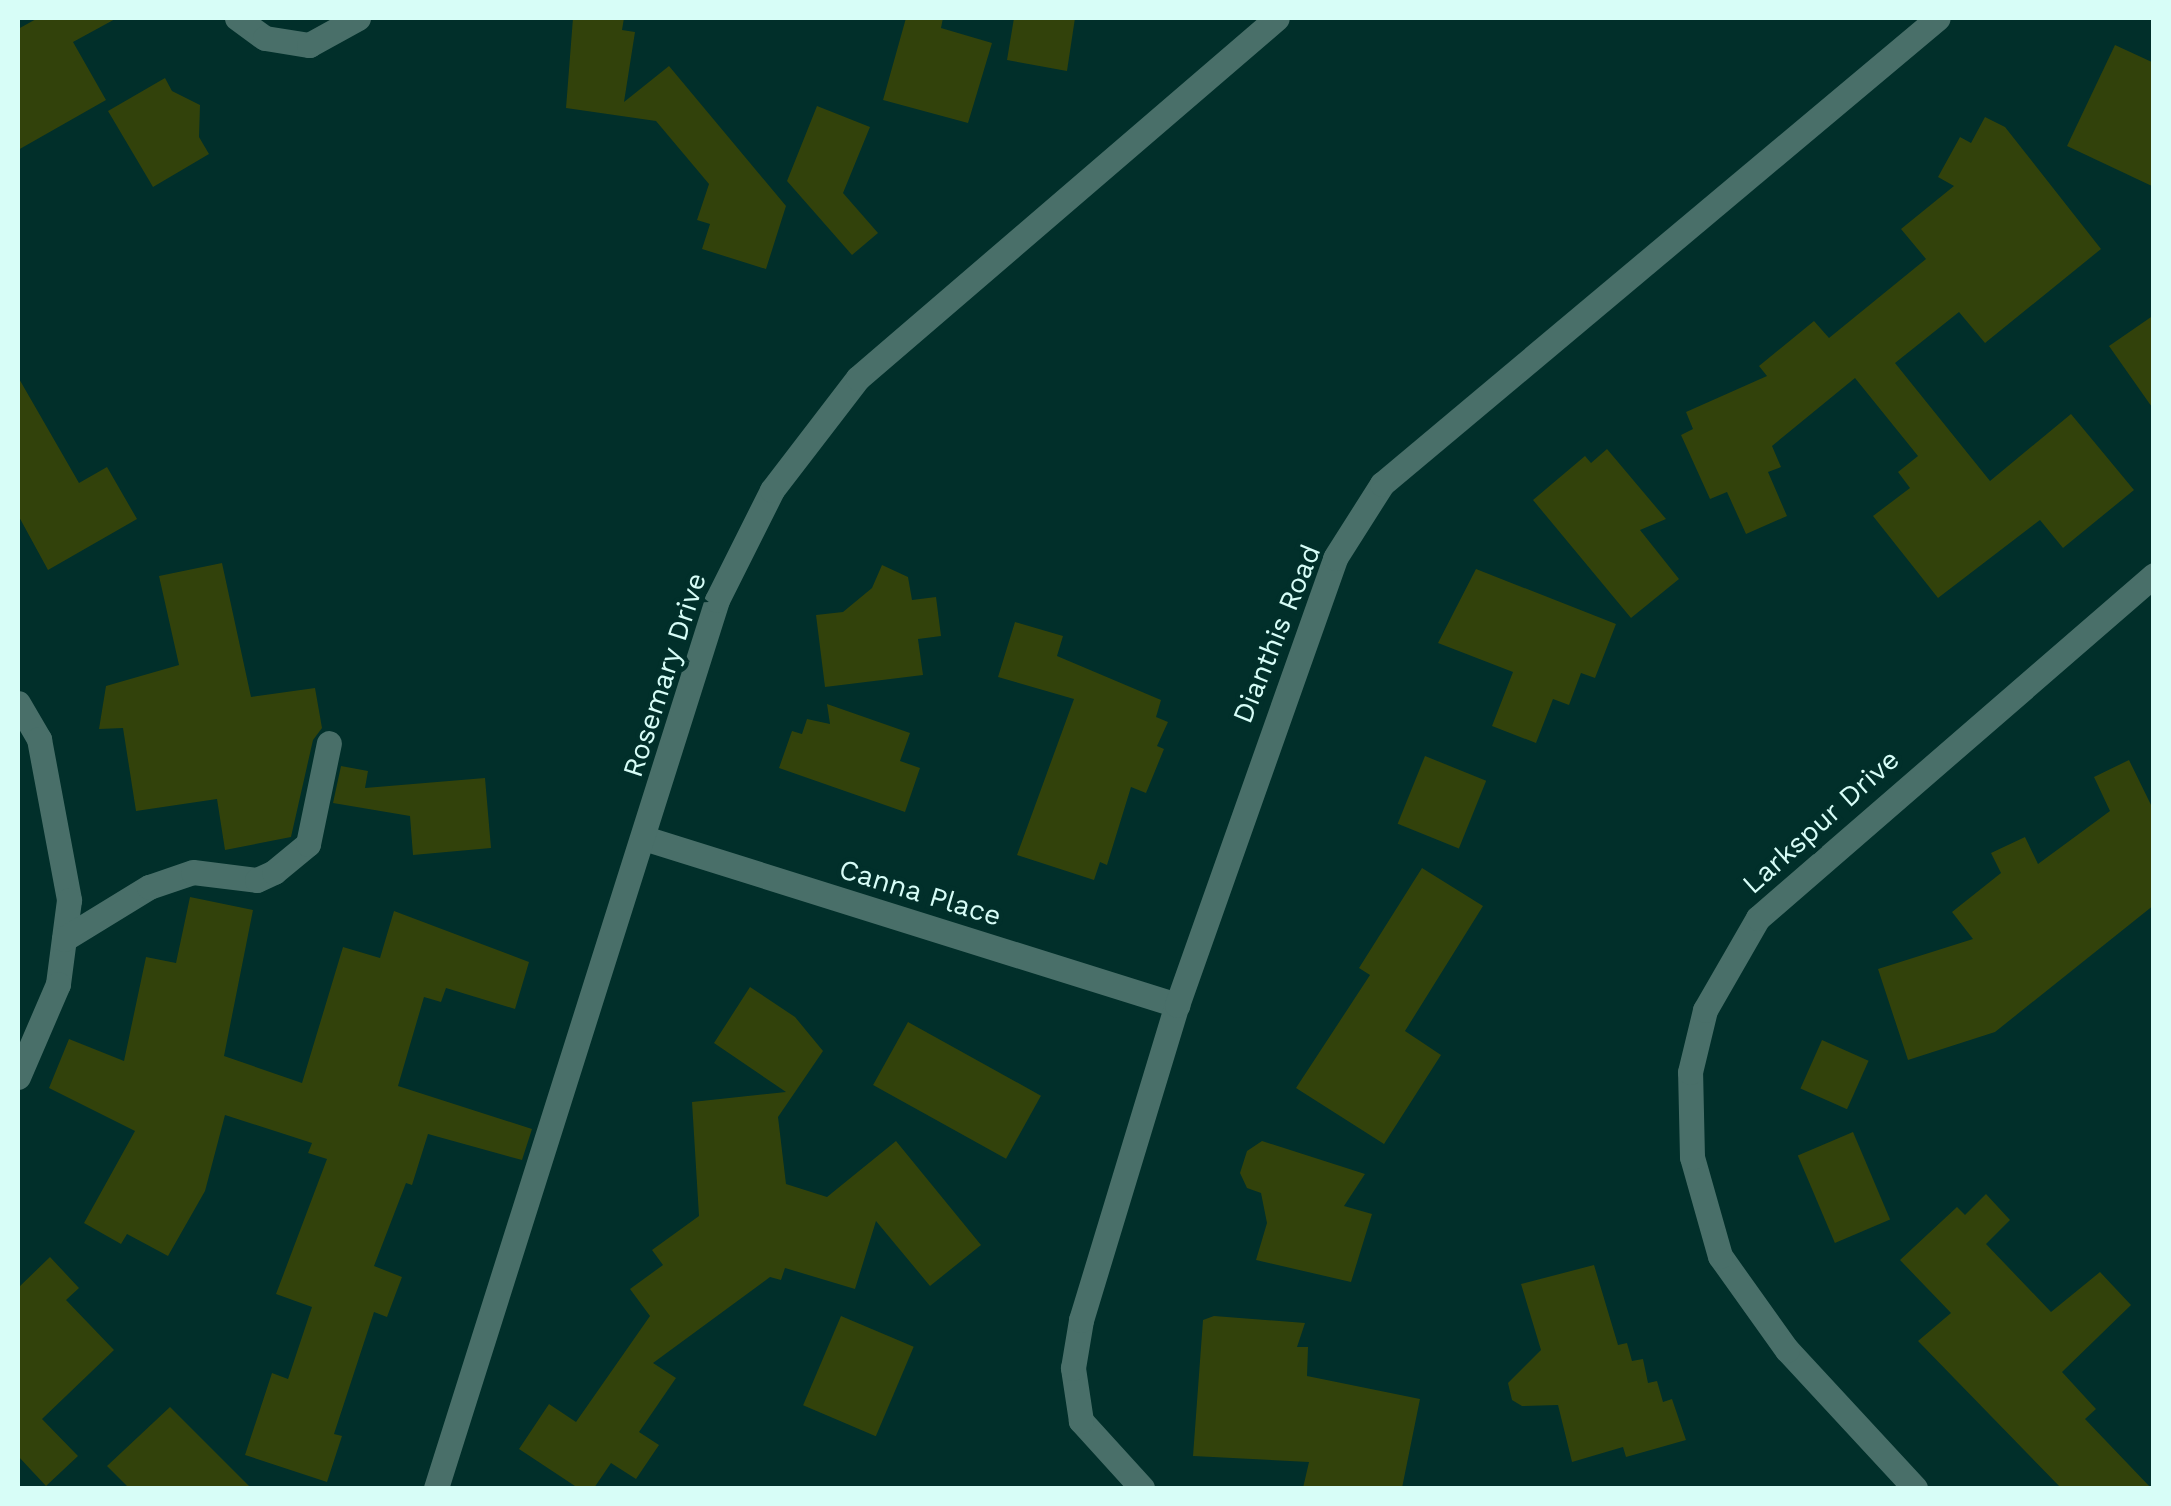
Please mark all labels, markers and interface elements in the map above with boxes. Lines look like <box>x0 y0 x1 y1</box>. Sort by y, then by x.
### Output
street label: Dianthis Road <box>1226 540 1328 728</box>
street label: Rosemary Drive <box>616 568 714 782</box>
street label: Larkspur Drive <box>1736 743 1906 901</box>
street label: Canna Place <box>835 852 1005 934</box>

